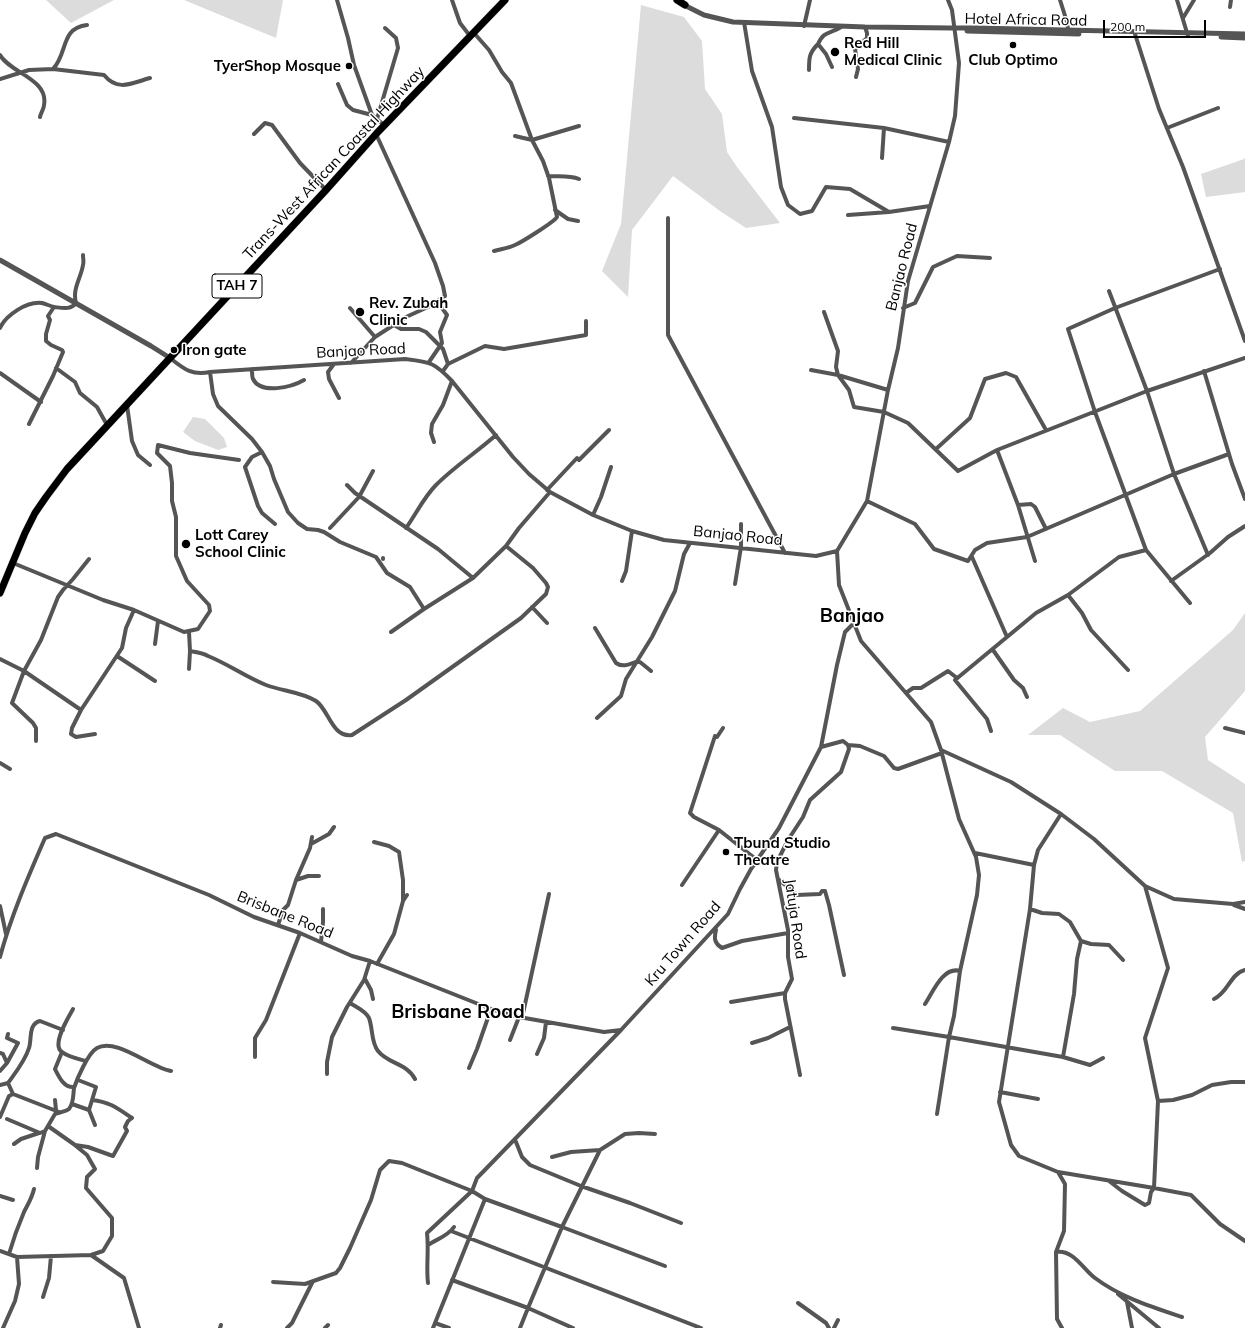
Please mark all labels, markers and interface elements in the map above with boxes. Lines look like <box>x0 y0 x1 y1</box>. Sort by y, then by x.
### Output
street label: Hotel Africa Road <box>964 10 1088 30</box>
scale bar <box>1105 12 1208 38</box>
text: 200 m <box>1110 19 1145 34</box>
place label: Red Hill Medical Clinic <box>844 34 942 69</box>
marker: Club Optimo <box>1008 40 1018 50</box>
marker: Red Hill Medical Clinic <box>829 46 841 58</box>
place label: Club Optimo <box>968 51 1058 69</box>
place label: TyerShop Mosque <box>214 57 341 75</box>
marker: TyerShop Mosque <box>344 61 354 71</box>
street label: Trans-West African Coastal Highway <box>240 63 428 263</box>
street label: Banjao Road <box>882 221 922 313</box>
road number: TAH 7 <box>212 274 262 298</box>
place label: Rev. Zubah Clinic <box>369 294 448 329</box>
marker: Rev. Zubah Clinic <box>354 306 366 318</box>
street label: Banjao Road <box>316 340 406 362</box>
place label: Iron gate <box>182 341 247 359</box>
marker: Iron gate <box>169 345 179 355</box>
street label: Banjao Road <box>692 522 784 550</box>
place label: Lott Carey School Clinic <box>195 526 286 561</box>
marker: Lott Carey School Clinic <box>180 538 192 550</box>
district label: Banjao <box>820 605 884 627</box>
place label: Tbund Studio Theatre <box>734 834 830 869</box>
marker: Tbund Studio Theatre <box>721 847 731 857</box>
street label: Jatuja Road <box>780 878 810 960</box>
street label: Brisbane Road <box>234 887 336 943</box>
street label: Kru Town Road <box>641 898 725 990</box>
district label: Brisbane Road <box>391 1001 525 1023</box>

